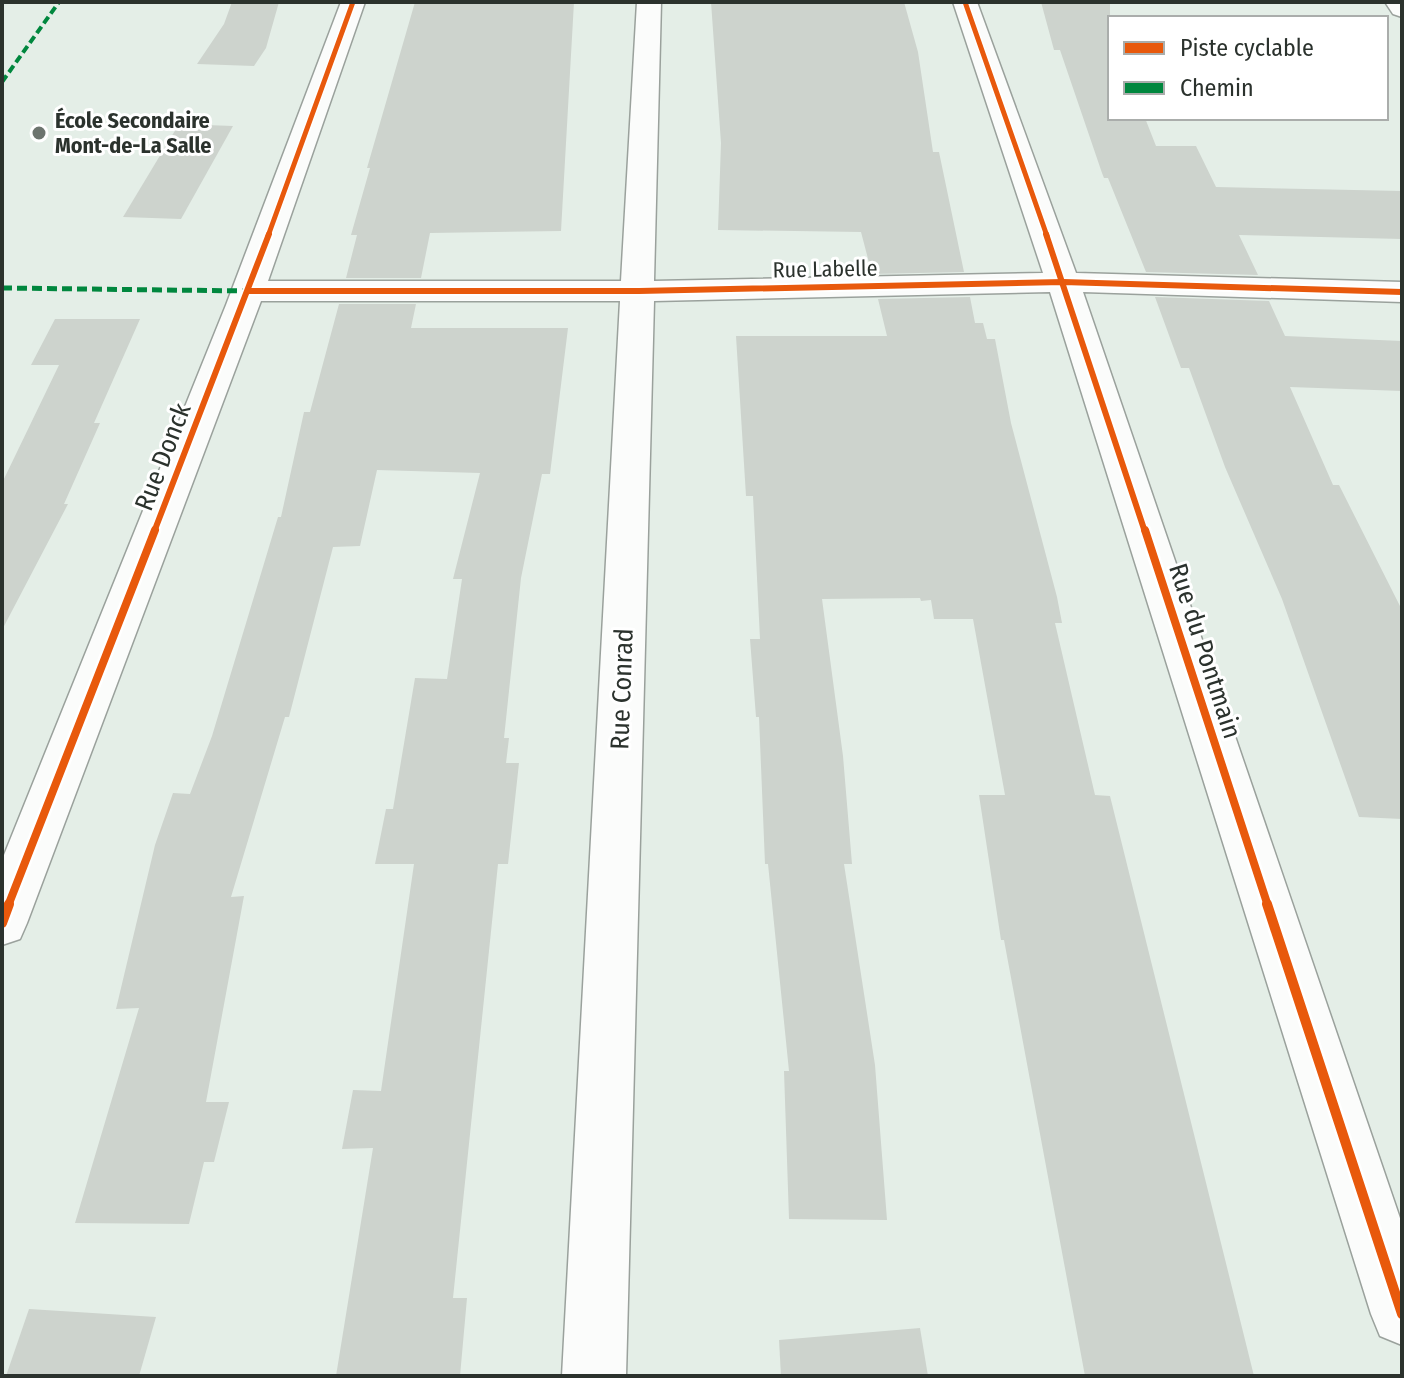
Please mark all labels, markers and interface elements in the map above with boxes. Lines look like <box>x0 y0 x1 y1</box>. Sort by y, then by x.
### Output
legend <box>1108 16 1388 120</box>
text: Piste cyclable <box>1180 34 1314 62</box>
text: Chemin <box>1180 74 1254 102</box>
place label: École Secondaire Mont-de-La Salle <box>55 107 211 159</box>
marker: École Secondaire Mont-de-La Salle <box>30 124 48 142</box>
street label: Rue Labelle <box>772 255 878 283</box>
street label: Rue Donck <box>128 398 198 515</box>
street label: Rue du Pontmain <box>1162 560 1248 742</box>
street label: Rue Conrad <box>604 628 640 750</box>

